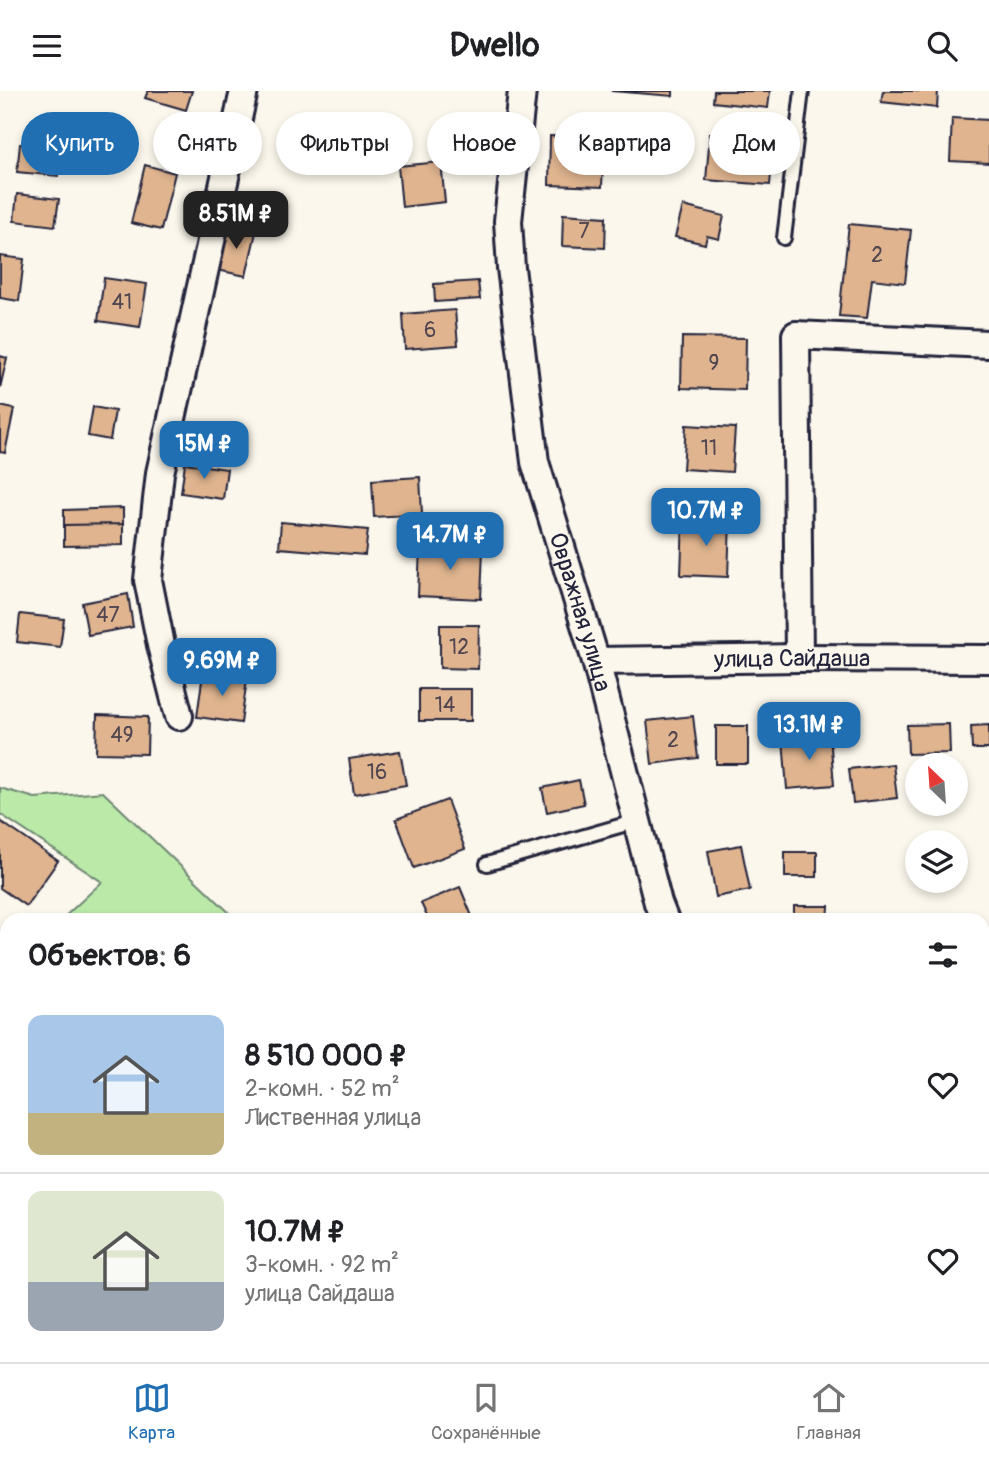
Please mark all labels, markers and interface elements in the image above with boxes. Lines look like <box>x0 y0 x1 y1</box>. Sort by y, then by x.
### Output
text: Dwello <box>450 26 539 66</box>
icon: menu <box>28 27 66 65</box>
icon: search <box>923 27 961 65</box>
chip: Купить <box>21 112 139 175</box>
chip: Снять <box>153 112 262 175</box>
chip: Фильтры <box>276 112 413 175</box>
chip: Новое <box>427 112 540 175</box>
chip: Квартира <box>554 112 695 175</box>
chip: Дом <box>709 112 800 175</box>
pin: 8.51M ₽ <box>171 191 301 251</box>
text: 8.51M ₽ <box>199 199 273 228</box>
house number: 7 <box>578 218 590 245</box>
house number: 2 <box>871 242 883 269</box>
house number: 41 <box>112 289 132 316</box>
house number: 6 <box>424 317 436 344</box>
house number: 9 <box>709 350 719 377</box>
pin: 15M ₽ <box>155 421 253 481</box>
text: 15M ₽ <box>176 429 232 458</box>
house number: 11 <box>701 435 717 462</box>
pin: 10.7M ₽ <box>641 489 771 548</box>
text: 10.7M ₽ <box>667 496 745 525</box>
pin: 14.7M ₽ <box>385 512 515 572</box>
text: 14.7M ₽ <box>413 520 487 549</box>
street label: Овражная улица <box>543 529 618 694</box>
house number: 47 <box>96 602 120 629</box>
house number: 12 <box>449 634 469 661</box>
pin: 9.69M ₽ <box>157 639 287 698</box>
street label: улица Сайдаша <box>713 643 870 674</box>
text: 9.69M ₽ <box>183 646 261 675</box>
house number: 14 <box>435 692 455 719</box>
pin: 13.1M ₽ <box>744 703 874 762</box>
text: 13.1M ₽ <box>773 710 845 739</box>
house number: 49 <box>111 722 134 749</box>
house number: 2 <box>667 727 679 754</box>
north arrow <box>905 753 968 815</box>
map controls <box>905 753 968 893</box>
house number: 16 <box>367 759 387 786</box>
button: layers <box>905 830 968 893</box>
icon: filters <box>924 936 962 974</box>
text: Объектов: 6 <box>28 937 191 974</box>
text: 8 510 000 ₽ <box>245 1037 408 1074</box>
icon: home <box>84 1043 168 1127</box>
icon: heart <box>924 1066 962 1104</box>
text: 2-комн. · 52 m² <box>245 1074 400 1103</box>
text: Лиственная улица <box>245 1103 421 1132</box>
text: 10.7M ₽ <box>245 1213 346 1250</box>
icon: home <box>84 1219 168 1303</box>
icon: heart <box>924 1242 962 1280</box>
text: 3-комн. · 92 m² <box>245 1250 399 1279</box>
text: улица Сайдаша <box>245 1279 395 1308</box>
tab: Карта <box>128 1379 175 1445</box>
tab: Сохранённые <box>431 1379 541 1445</box>
tab: Главная <box>796 1379 861 1445</box>

